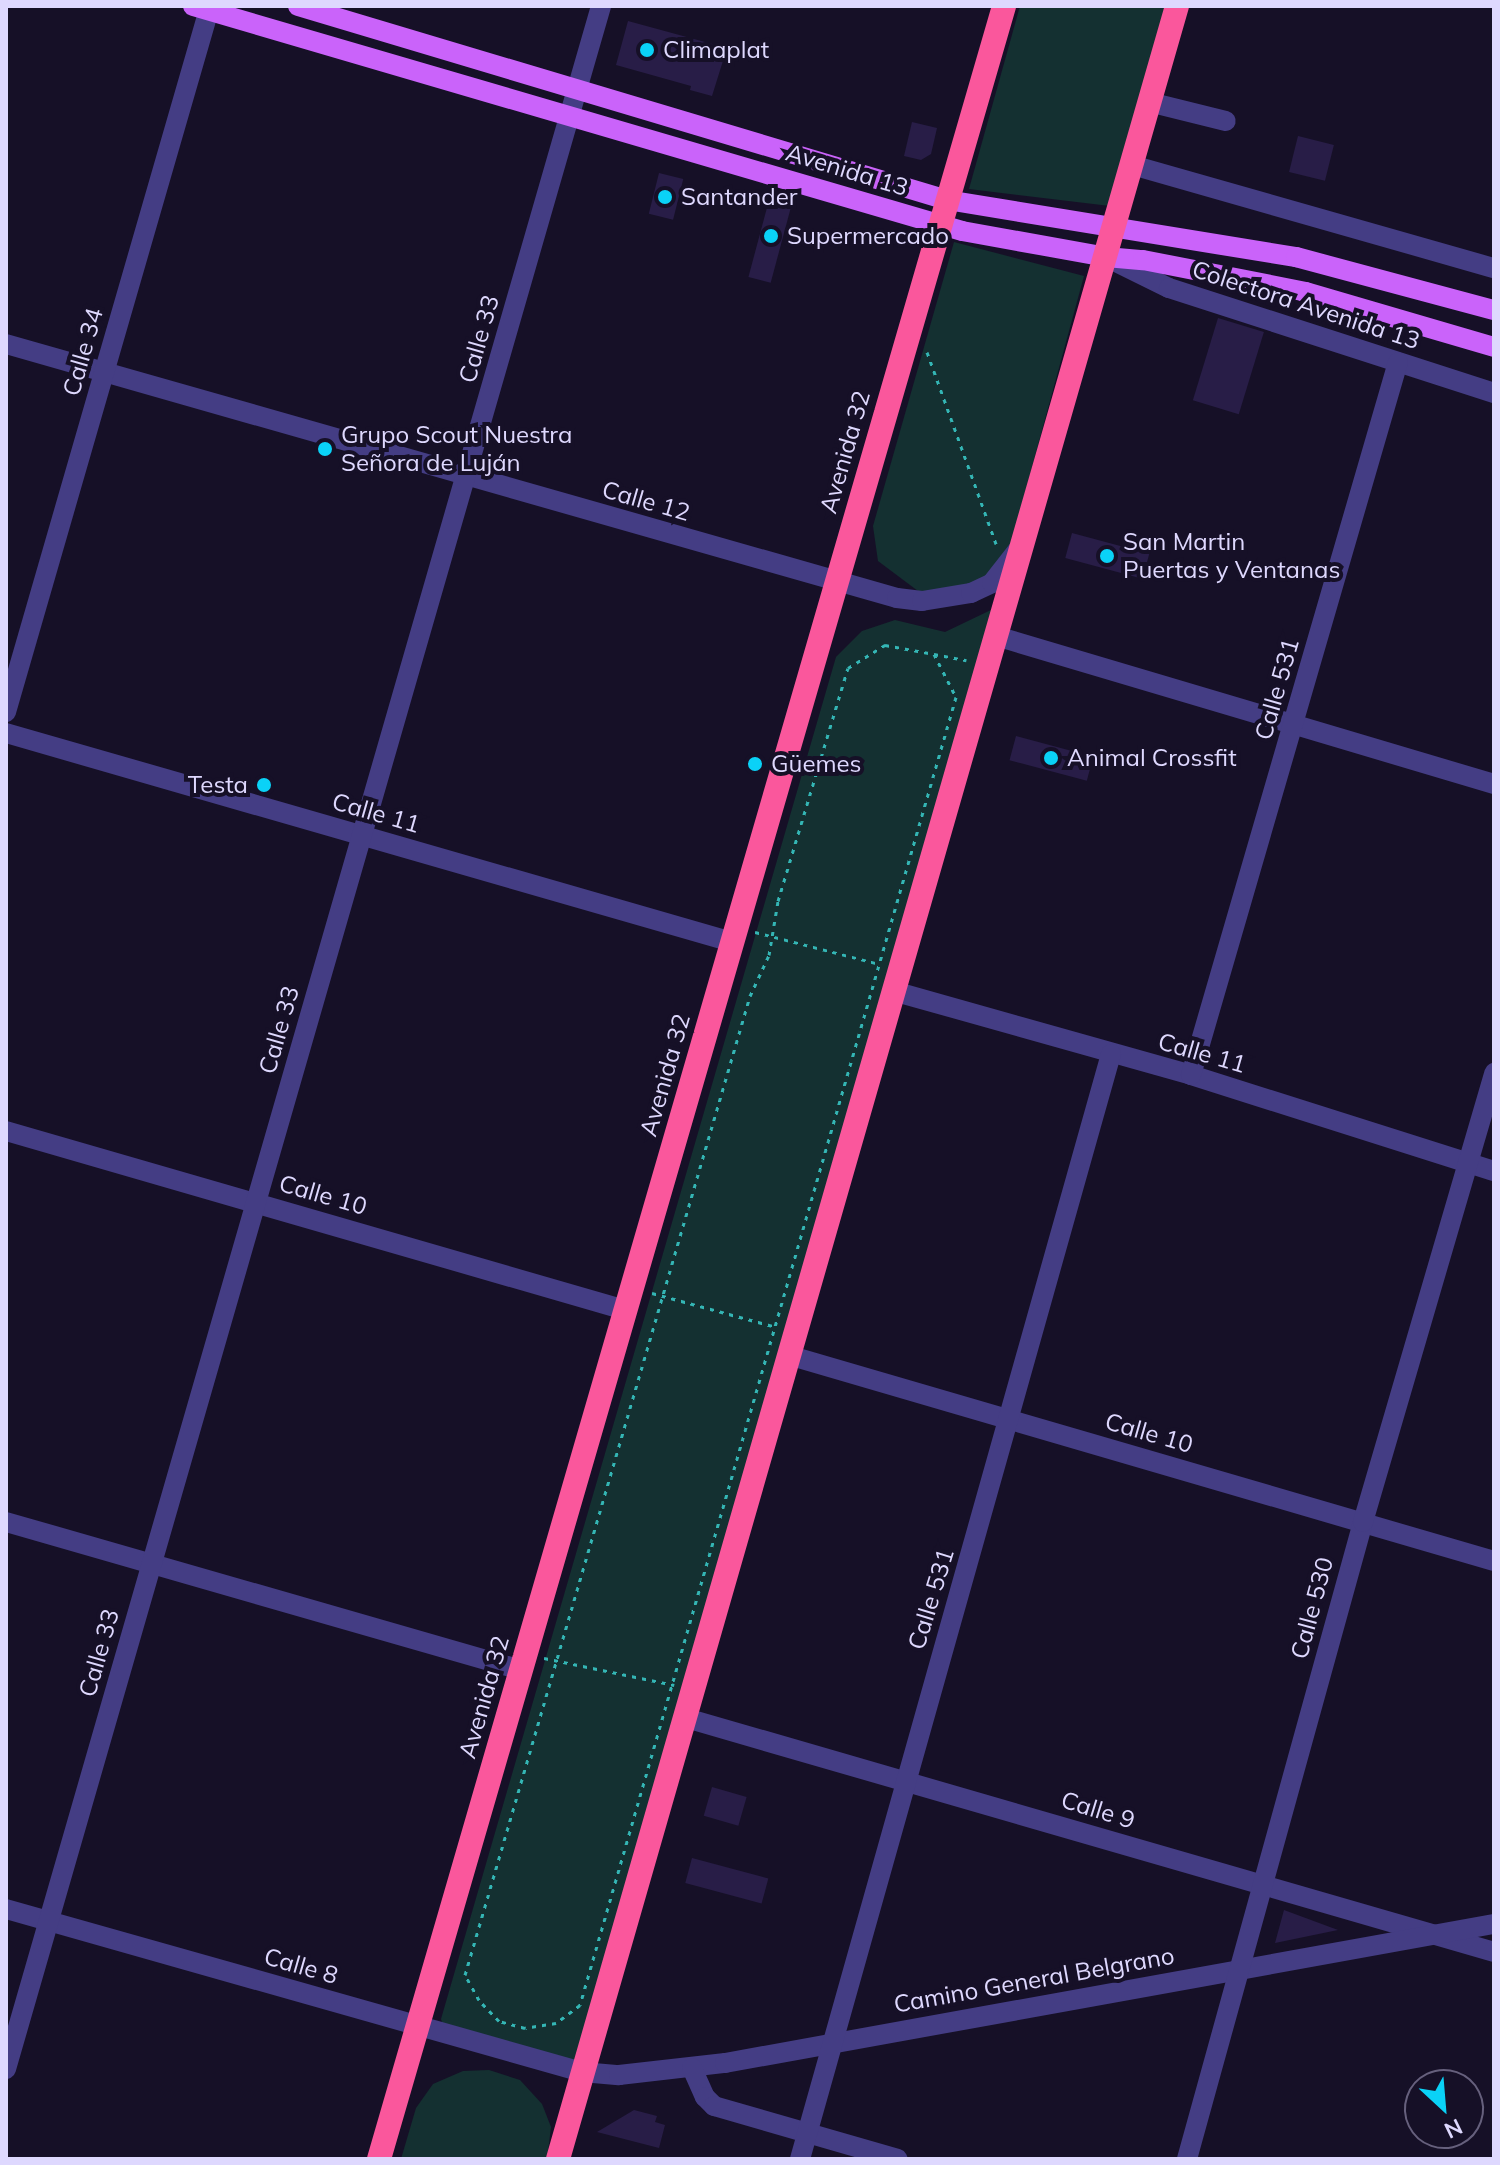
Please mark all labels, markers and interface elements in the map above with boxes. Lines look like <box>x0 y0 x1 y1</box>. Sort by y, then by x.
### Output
place label: Climaplat <box>663 36 769 64</box>
marker: Climaplat <box>638 41 656 59</box>
street label: Avenida 13 <box>782 138 912 202</box>
place label: Santander <box>681 183 797 211</box>
marker: Santander <box>656 188 674 206</box>
place label: Supermercado <box>787 222 949 250</box>
marker: Supermercado <box>762 227 780 245</box>
street label: Colectora Avenida 13 <box>1189 255 1423 355</box>
street label: Calle 33 <box>453 292 505 386</box>
street label: Calle 34 <box>57 305 109 399</box>
street label: Avenida 32 <box>814 387 876 517</box>
place label: Grupo Scout Nuestra Señora de Luján <box>341 421 572 477</box>
marker: Grupo Scout Nuestra Señora de Luján <box>316 440 334 458</box>
street label: Calle 12 <box>599 475 693 527</box>
place label: San Martin Puertas y Ventanas <box>1123 528 1340 584</box>
marker: San Martin Puertas y Ventanas <box>1098 547 1116 565</box>
street label: Calle 531 <box>1249 635 1305 743</box>
place label: Animal Crossfit <box>1067 744 1237 772</box>
marker: Animal Crossfit <box>1042 749 1060 767</box>
place label: Güemes <box>771 750 861 778</box>
marker: Güemes <box>746 755 764 773</box>
place label: Testa <box>188 771 248 799</box>
marker: Testa <box>255 776 273 794</box>
street label: Calle 11 <box>329 787 423 839</box>
street label: Calle 33 <box>253 983 305 1077</box>
street label: Avenida 32 <box>634 1010 696 1140</box>
street label: Calle 11 <box>1155 1027 1249 1079</box>
street label: Calle 10 <box>276 1169 370 1221</box>
street label: Calle 10 <box>1102 1407 1196 1459</box>
street label: Calle 531 <box>902 1545 960 1653</box>
street label: Calle 530 <box>1285 1554 1339 1662</box>
street label: Calle 33 <box>73 1606 125 1700</box>
street label: Avenida 32 <box>453 1632 515 1762</box>
street label: Calle 9 <box>1058 1785 1138 1835</box>
street label: Camino General Belgrano <box>892 1941 1176 2019</box>
street label: Calle 8 <box>261 1942 341 1990</box>
north arrow <box>1404 2069 1484 2149</box>
text: N <box>1440 2113 1467 2145</box>

